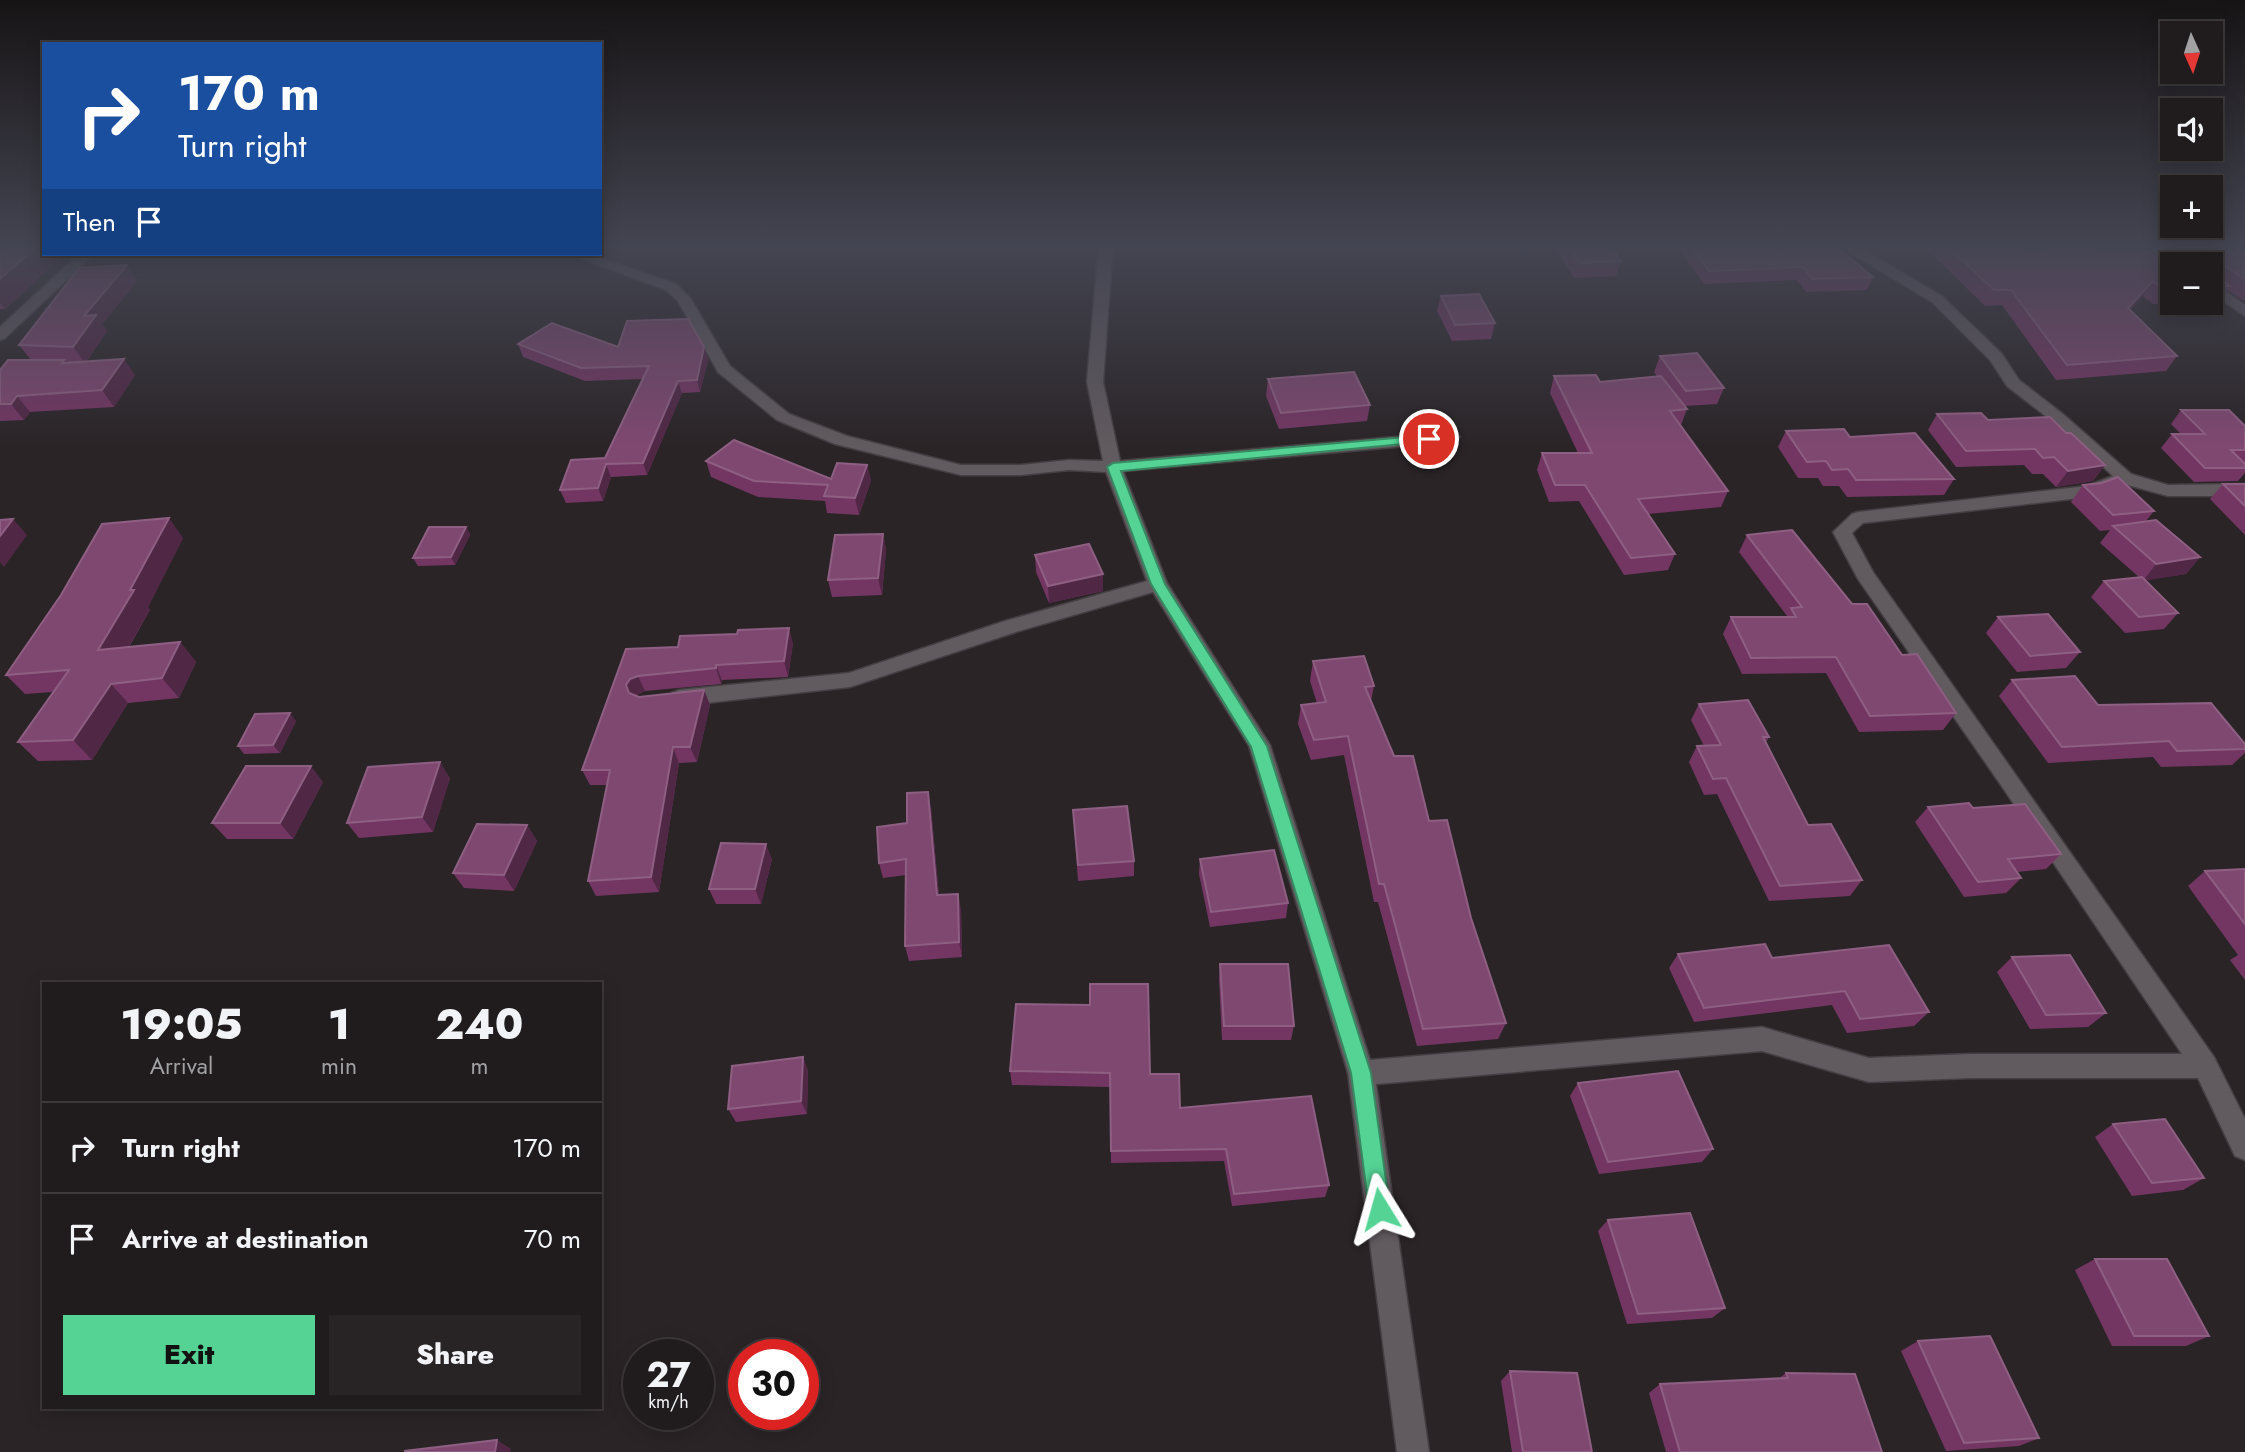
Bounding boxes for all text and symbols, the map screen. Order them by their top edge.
north arrow [2160,21,2222,84]
map controls [2160,21,2223,315]
text: 170 m [178,58,320,128]
icon: right [63,70,154,161]
button: sound [2160,98,2223,161]
text: Turn right [178,123,307,169]
button: + [2160,175,2223,238]
text: Then [63,203,116,241]
icon: arrive [130,203,168,241]
button: − [2160,252,2223,315]
pin [1399,409,1459,469]
icon: arrive [1410,420,1448,458]
text: 19:05 [121,994,242,1055]
text: 1 [328,994,350,1055]
text: 240 [435,994,523,1055]
text: Arrival [150,1049,213,1083]
text: min [321,1049,357,1083]
text: m [471,1049,488,1083]
icon: right [63,1129,101,1167]
text: Turn right [122,1129,240,1167]
text: 170 m [512,1129,581,1167]
position arrow [1343,1172,1417,1246]
icon: arrive [63,1220,101,1258]
text: Arrive at destination [122,1220,369,1258]
text: 70 m [524,1220,581,1258]
button: Exit [63,1315,315,1395]
button: Share [329,1315,581,1395]
speed limit sign: 30 [728,1339,819,1430]
text: 27 [646,1350,691,1400]
text: km/h [648,1389,689,1415]

